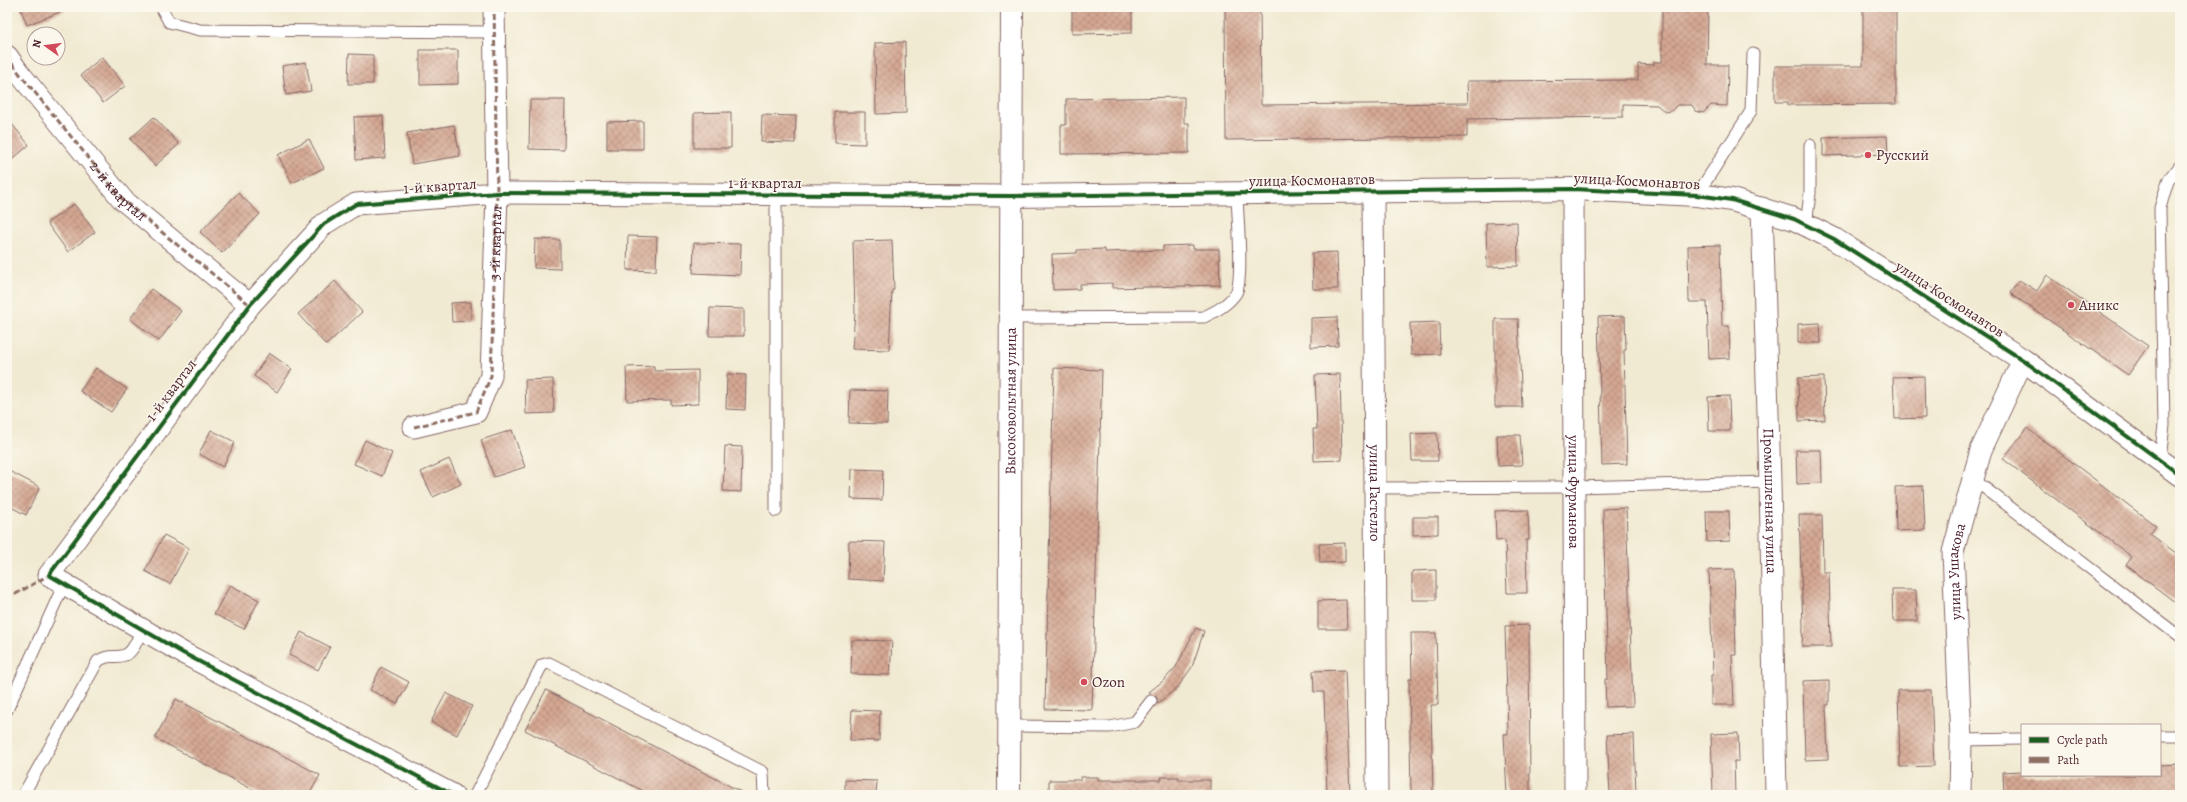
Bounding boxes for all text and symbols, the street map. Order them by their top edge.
north arrow [26,26,66,66]
text: N [29,38,45,49]
place label: Русский [1876,145,1929,165]
marker: Русский [1863,150,1873,160]
street label: 2-й квартал [85,157,151,225]
street label: улица Космонавтов [1572,168,1701,194]
street label: улица Космонавтов [1248,169,1375,191]
street label: 1-й квартал [403,173,477,199]
street label: 1-й квартал [728,173,802,193]
street label: 3-й квартал [484,205,507,280]
street label: улица Космонавтов [1891,256,2008,342]
place label: Аникс [2078,295,2119,315]
marker: Аникс [2066,300,2076,310]
street label: Высоковольтная улица [1000,327,1021,475]
street label: 1-й квартал [141,355,201,425]
street label: Промышленная улица [1758,428,1782,574]
street label: улица Фурманова [1564,434,1584,549]
street label: улица Гастелло [1365,443,1385,542]
street label: улица Ушакова [1943,521,1971,621]
place label: Ozon [1092,672,1125,692]
marker: Ozon [1079,677,1089,687]
legend [2021,724,2161,776]
text: Cycle path [2057,732,2108,748]
text: Path [2057,752,2080,768]

